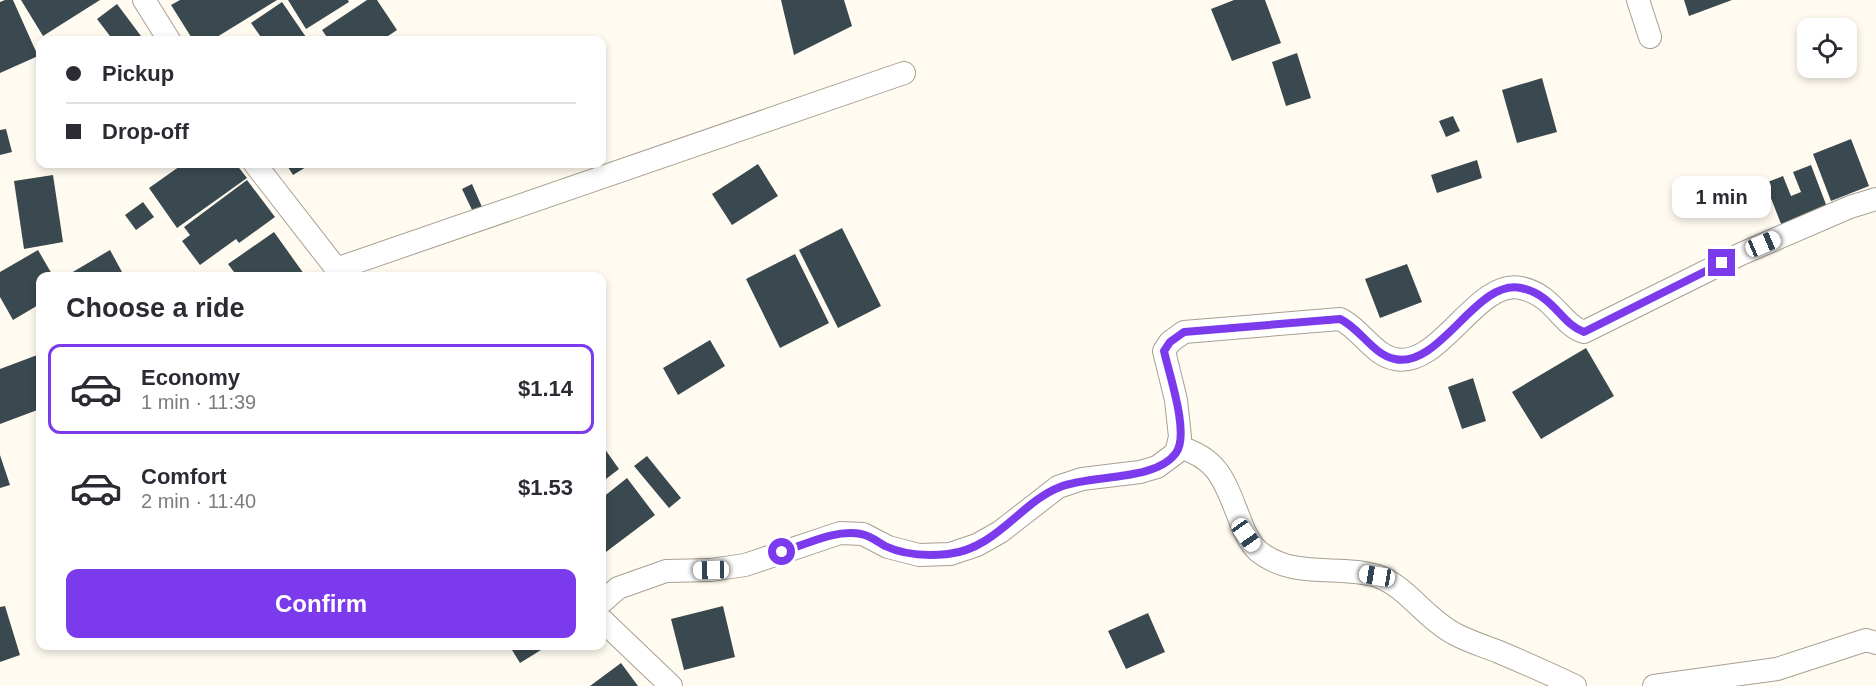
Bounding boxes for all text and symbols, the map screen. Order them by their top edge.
map controls [1797,18,1857,78]
button: locate [1797,18,1857,78]
text: Pickup [102,61,174,86]
text: Drop-off [102,119,189,144]
callout: 1 min [1672,176,1772,218]
text: 1 min [1695,186,1748,208]
car [1743,229,1783,259]
route end [1708,249,1735,276]
text: Choose a ride [66,293,245,323]
icon: car [69,362,123,416]
text: Economy [141,365,240,390]
text: $1.14 [518,376,573,401]
text: 1 min · 11:39 [141,391,256,413]
icon: car [69,461,123,515]
text: Comfort [141,464,227,489]
text: $1.53 [518,475,573,500]
text: 2 min · 11:40 [141,490,256,512]
car [1228,515,1264,555]
route start [768,538,795,565]
car [693,561,729,579]
car [1358,564,1396,588]
button: Confirm [66,569,576,638]

